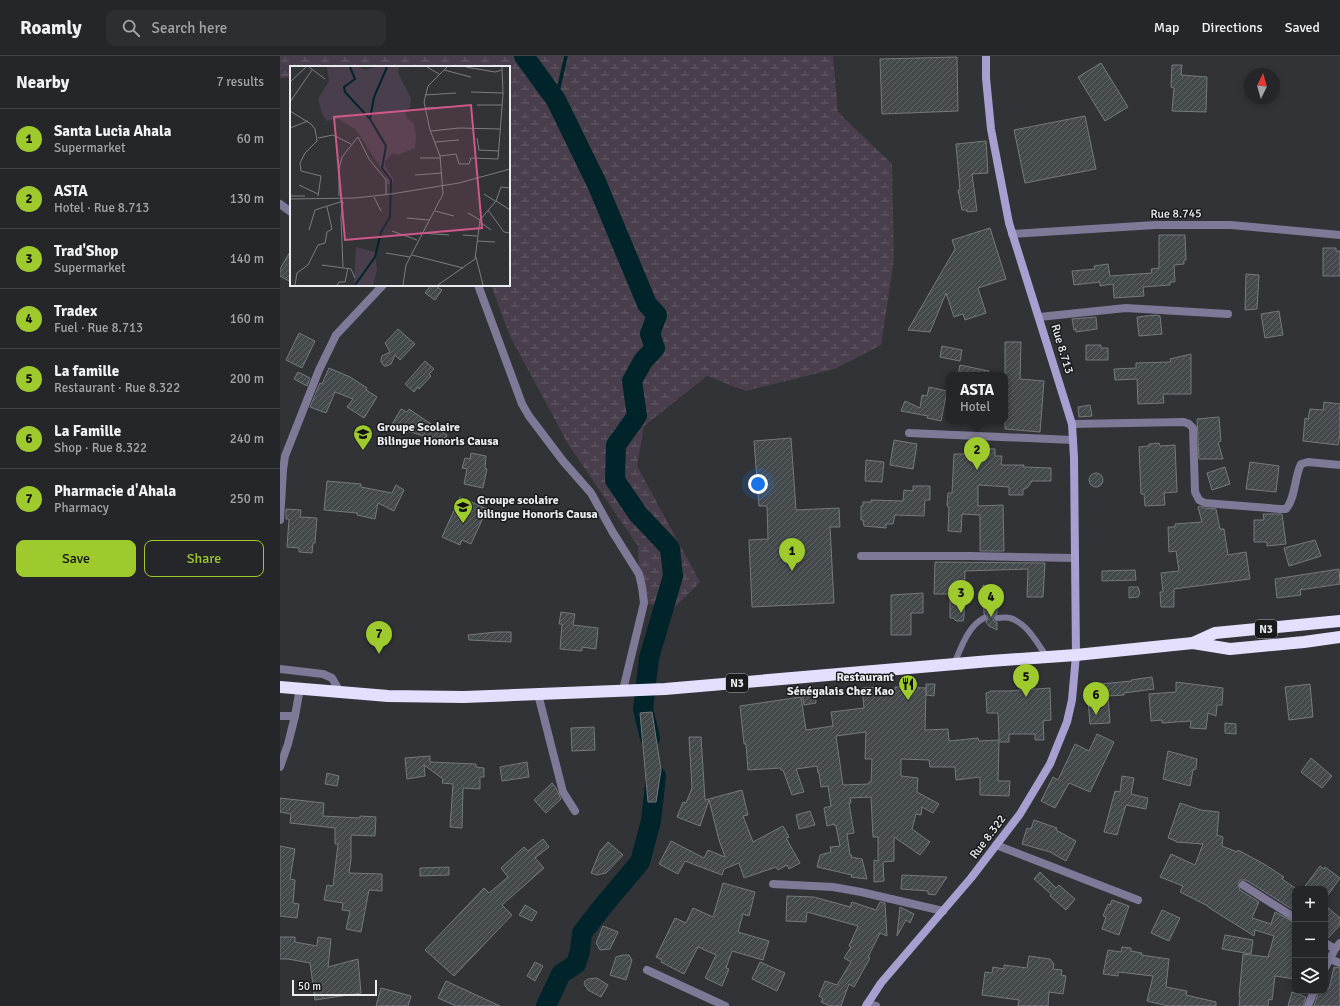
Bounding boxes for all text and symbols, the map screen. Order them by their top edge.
search box [106,10,386,46]
text: Roamly [20,16,82,40]
icon: search [120,17,142,39]
text: Search here [152,19,227,37]
text: Map [1154,19,1180,36]
text: Directions [1202,19,1263,36]
text: Saved [1285,19,1320,36]
inset map [290,66,510,286]
north arrow [1244,68,1280,104]
text: Nearby [16,72,69,93]
text: 7 results [216,74,264,90]
text: Santa Lucia Ahala [54,122,171,140]
text: 1 [25,131,33,147]
text: 60 m [237,131,264,147]
text: Supermarket [54,140,126,156]
text: ASTA [54,182,88,200]
text: 2 [25,191,33,207]
text: 130 m [230,191,264,207]
text: Hotel · Rue 8.713 [54,200,149,216]
street label: Rue 8.745 [1150,206,1202,222]
text: Trad'Shop [54,242,118,260]
text: 3 [25,251,33,267]
text: 140 m [230,251,264,267]
text: Supermarket [54,260,126,276]
text: Tradex [54,302,97,320]
text: 4 [25,311,33,327]
text: 160 m [230,311,264,327]
text: Fuel · Rue 8.713 [54,320,143,336]
street label: Rue 8.713 [1047,322,1077,376]
text: La famille [54,362,119,380]
text: 5 [25,371,33,387]
text: 200 m [230,371,264,387]
popup [946,372,1008,424]
text: Restaurant · Rue 8.322 [54,380,180,396]
text: ASTA [960,381,994,399]
text: Hotel [960,399,990,415]
place label: Groupe Scolaire Bilingue Honoris Causa [377,420,499,449]
text: La Famille [54,422,121,440]
school or university icon: Groupe Scolaire Bilingue Honoris Causa [352,423,374,451]
text: 6 [25,431,33,447]
text: 240 m [230,431,264,447]
pin: 2 [964,437,990,470]
text: Shop · Rue 8.322 [54,440,147,456]
your location [748,474,768,494]
text: Pharmacie d'Ahala [54,482,176,500]
text: 7 [25,491,33,507]
text: 250 m [230,491,264,507]
place label: Groupe scolaire bilingue Honoris Causa [477,493,598,522]
school or university icon: Groupe scolaire bilingue Honoris Causa [452,496,474,524]
text: Pharmacy [54,500,109,516]
pin: 1 [779,538,805,571]
button: Save [16,540,136,577]
button: Share [144,540,264,577]
pin: 3 [948,580,974,613]
pin: 4 [978,584,1004,617]
road number: N3 [1255,620,1277,638]
pin: 7 [366,621,392,654]
pin: 5 [1013,664,1039,697]
place label: Restaurant Sénégalais Chez Kao [787,670,894,699]
restaurant icon: Restaurant Sénégalais Chez Kao [897,673,919,701]
road number: N3 [726,674,748,692]
pin: 6 [1083,682,1109,715]
street label: Rue 8.322 [967,812,1009,862]
map controls [1292,886,1328,994]
button: + [1292,886,1328,922]
button: − [1292,922,1328,958]
button: layers [1292,958,1328,994]
scale bar [292,978,377,997]
text: 50 m [298,980,321,993]

